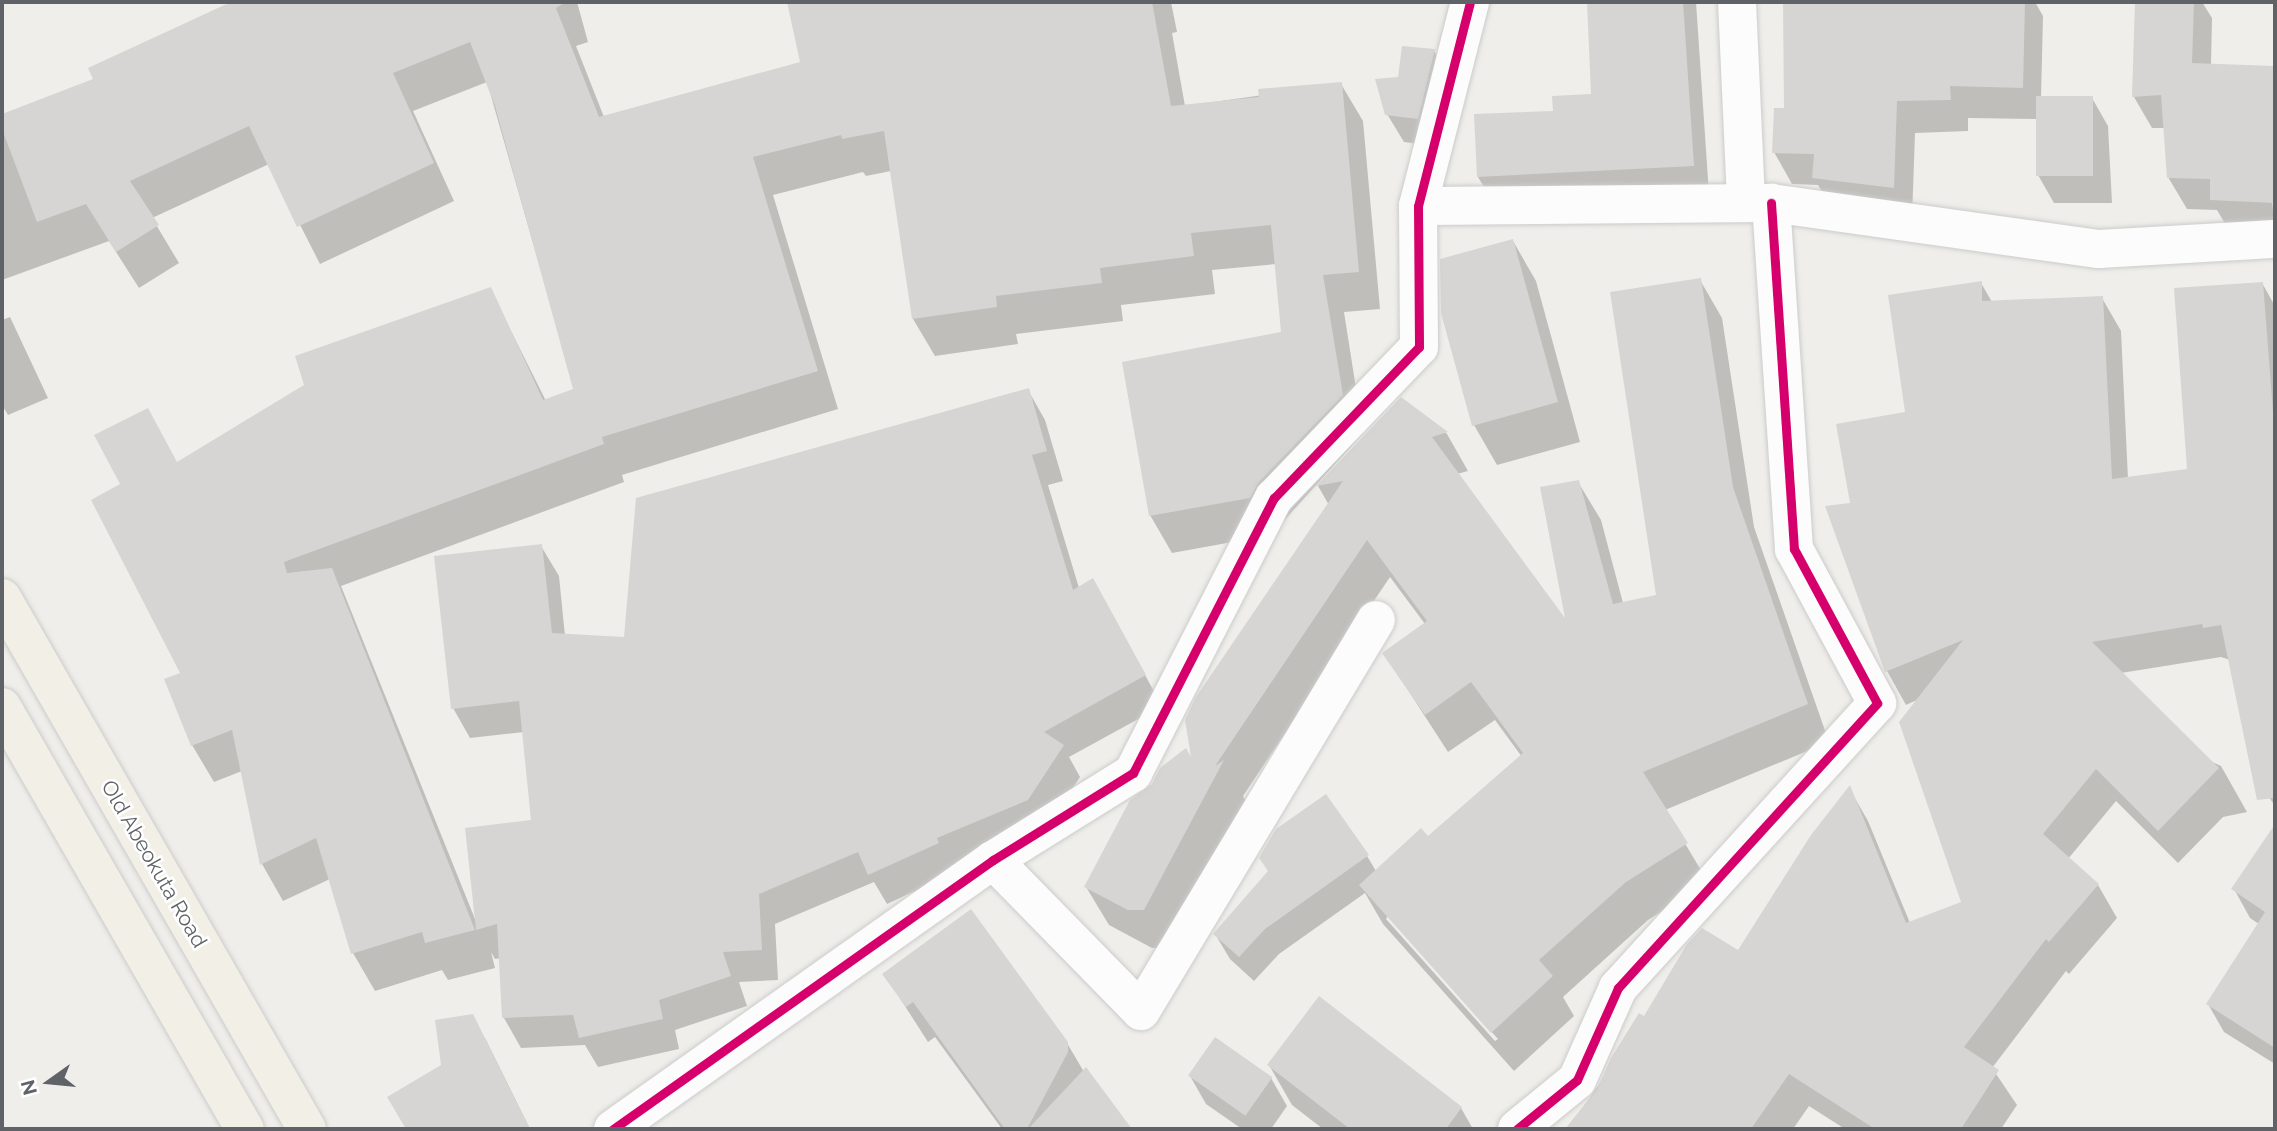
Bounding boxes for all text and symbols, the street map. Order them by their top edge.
street label: Old Abeokuta Road [96,776,212,952]
north arrow [14,1047,84,1117]
text: N [16,1078,41,1097]

